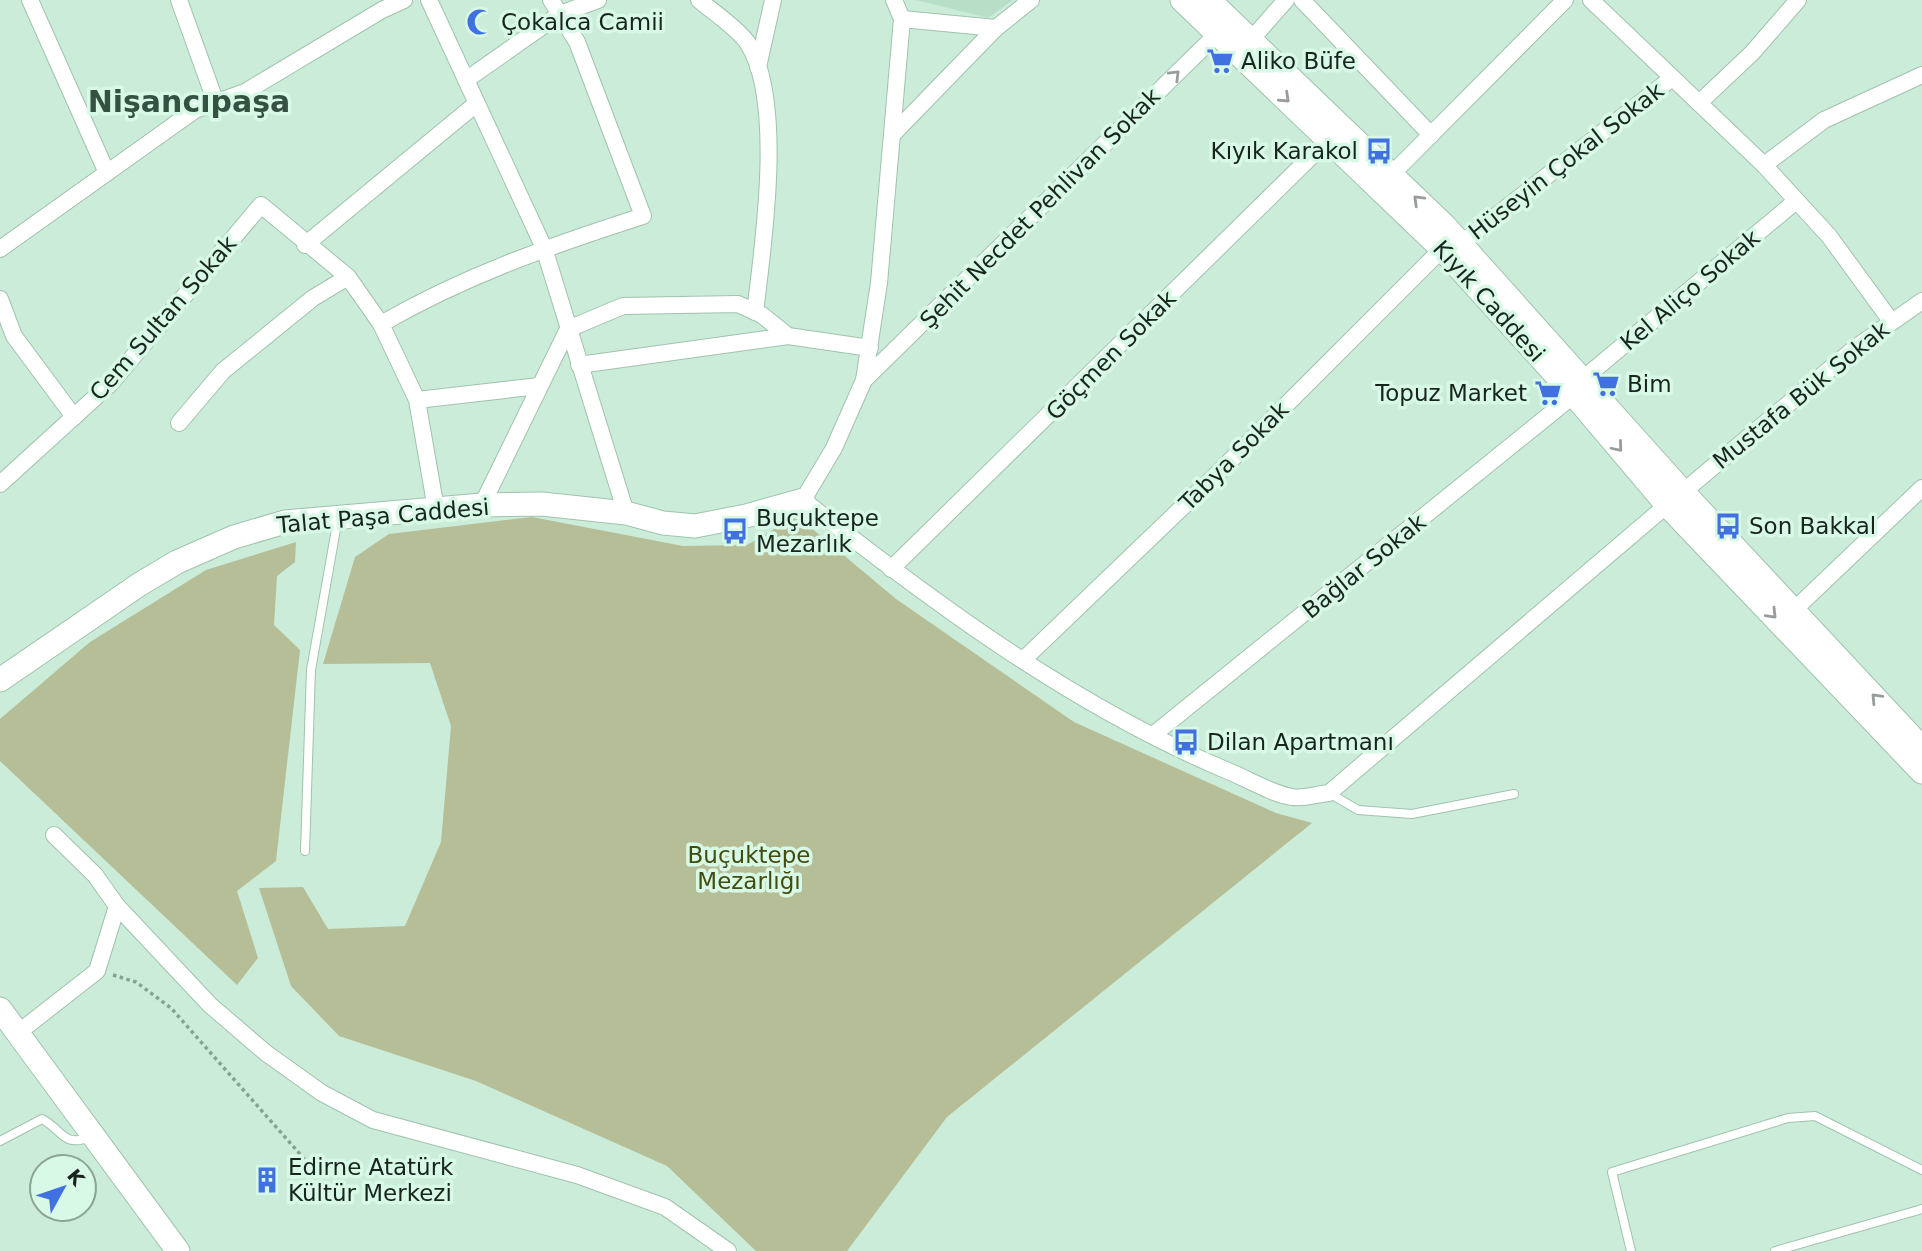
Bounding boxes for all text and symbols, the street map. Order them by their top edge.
mosque icon: Çokalca Camii [465,7,495,37]
place label: Çokalca Camii [501,9,664,35]
supermarket icon: Aliko Büfe [1205,46,1235,76]
place label: Aliko Büfe [1241,48,1356,74]
one-way arrow [1167,70,1180,83]
street label: Hüseyin Çokal Sokak [1464,77,1669,245]
street label: Şehit Necdet Pehlivan Sokak [915,82,1166,333]
district label: Nişancıpaşa [88,84,290,119]
one-way arrow [1277,90,1290,103]
bus stop icon: Kıyık Karakol [1364,136,1394,166]
place label: Kıyık Karakol [1211,138,1358,164]
one-way arrow [1413,196,1426,209]
street label: Kel Aliço Sokak [1615,224,1765,356]
street label: Cem Sultan Sokak [84,230,242,406]
street label: Kıyık Caddesi [1428,235,1550,367]
street label: Göçmen Sokak [1041,285,1181,425]
street label: Mustafa Bük Sokak [1708,316,1895,474]
supermarket icon: Bim [1591,369,1621,399]
place label: Bim [1627,371,1672,397]
supermarket icon: Topuz Market [1533,378,1563,408]
place label: Topuz Market [1374,380,1527,406]
street label: Tabya Sokak [1174,396,1294,516]
one-way arrow [1610,439,1622,452]
street label: Talat Paşa Caddesi [275,494,490,538]
place label: Buçuktepe Mezarlık [756,505,879,557]
street label: Bağlar Sokak [1297,508,1431,624]
bus stop icon: Son Bakkal [1713,511,1743,541]
place label: Son Bakkal [1749,513,1876,539]
bus stop icon: Buçuktepe Mezarlık [720,516,750,546]
one-way arrow [1763,606,1776,619]
one-way arrow [1871,693,1884,706]
bus stop icon: Dilan Apartmanı [1171,727,1201,757]
place label: Dilan Apartmanı [1207,729,1394,755]
park label: Buçuktepe Mezarlığı [688,842,810,894]
north arrow [28,1153,98,1223]
place label: Edirne Atatürk Kültür Merkezi [288,1154,454,1206]
text: K [63,1164,90,1191]
building icon: Edirne Atatürk Kültür Merkezi [252,1165,282,1195]

